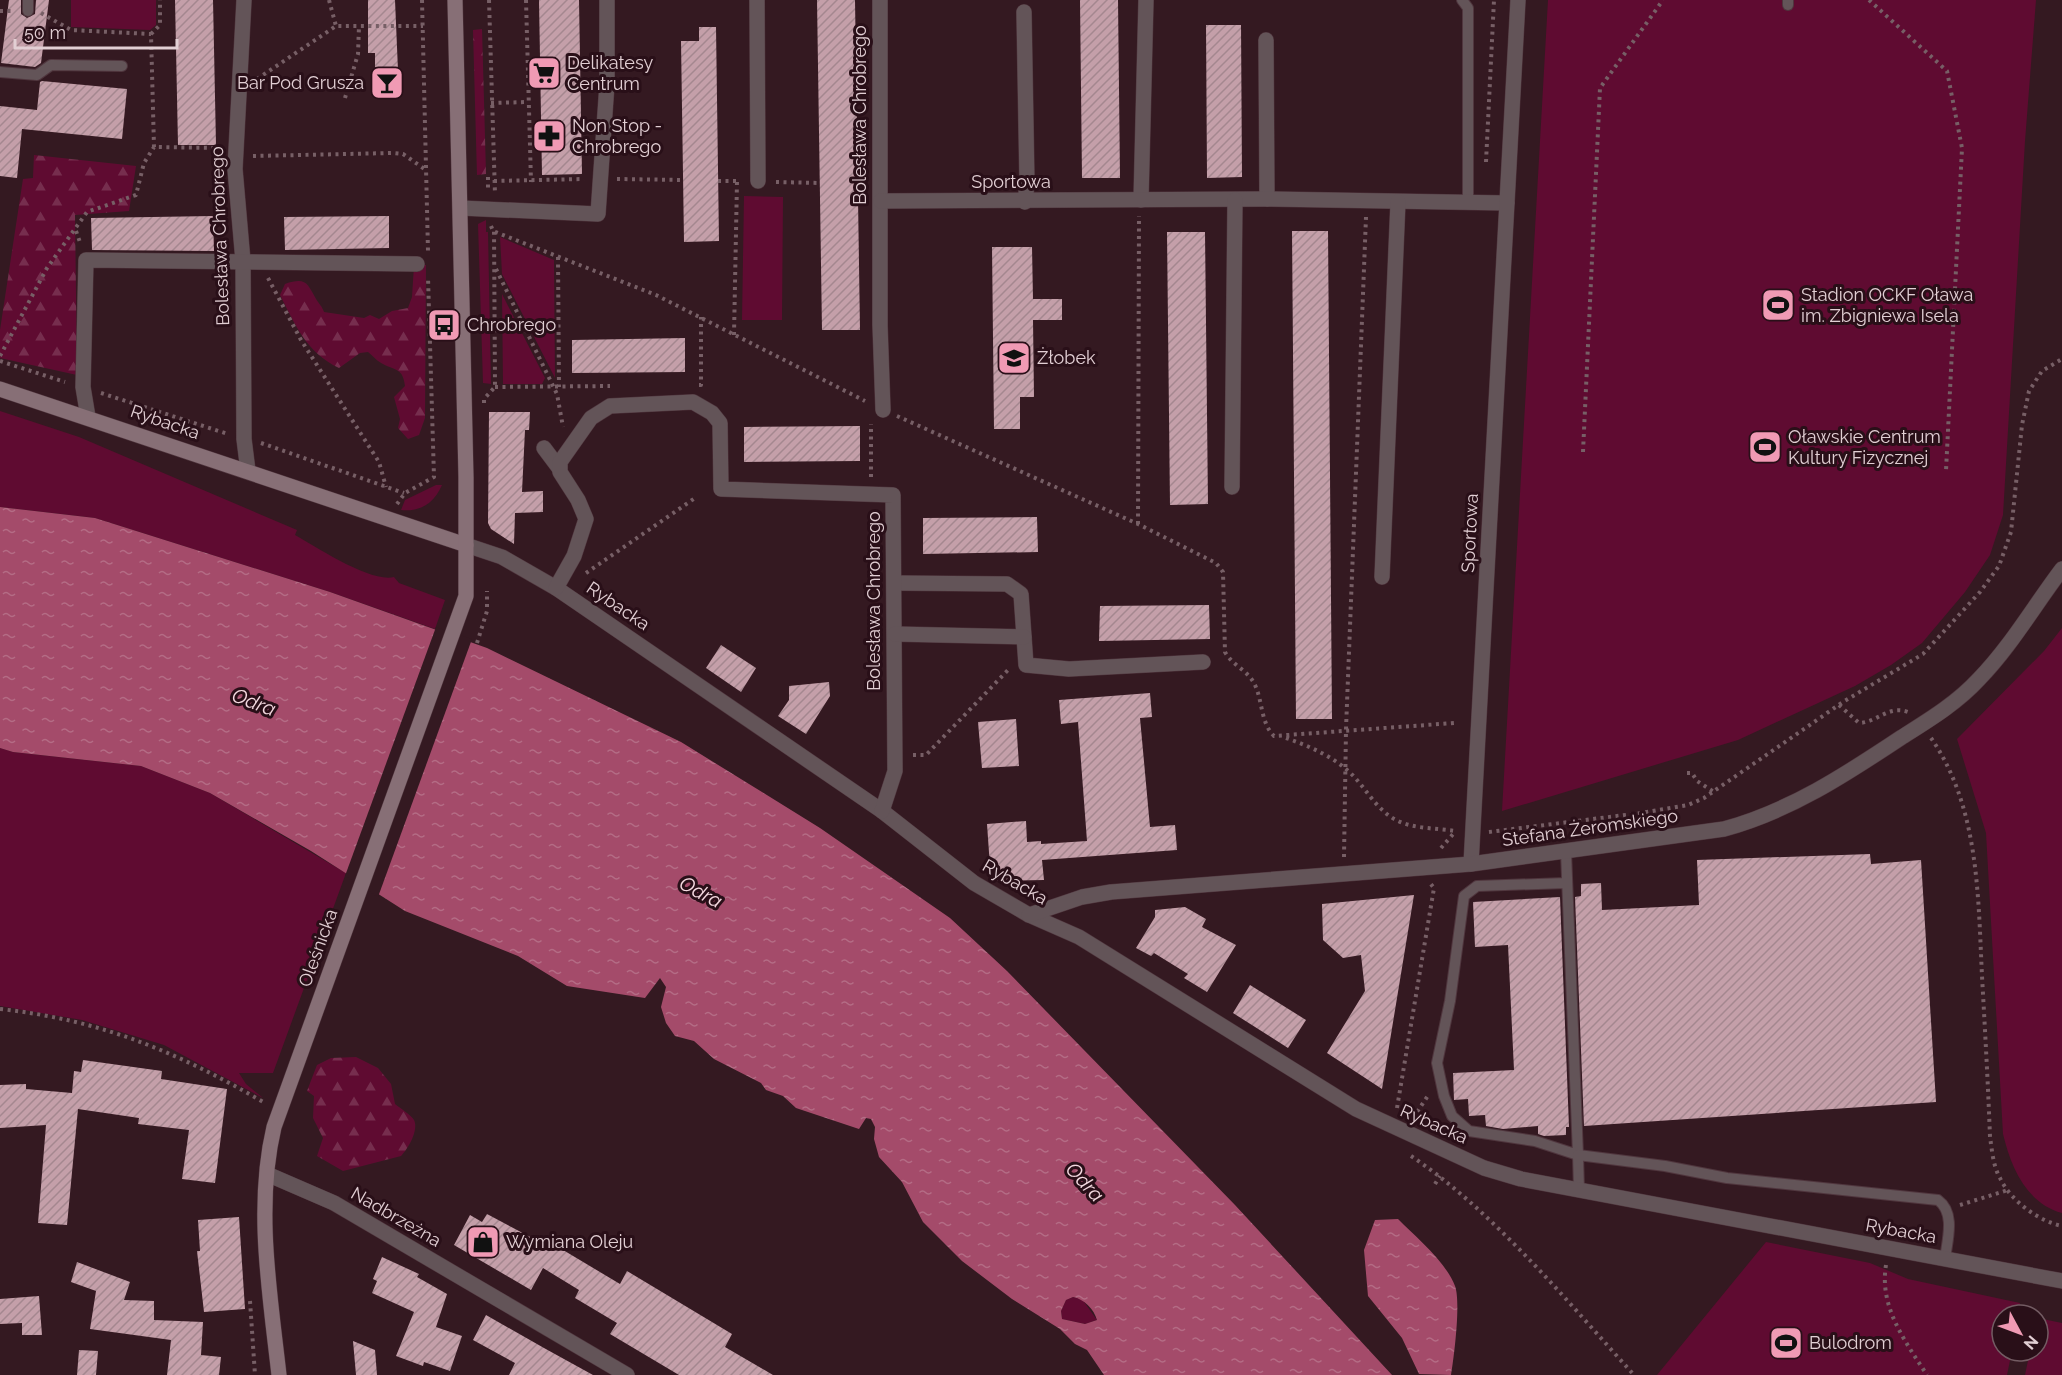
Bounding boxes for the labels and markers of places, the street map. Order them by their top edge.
place label: Delikatesy Centrum [567,52,653,94]
supermarket icon: Delikatesy Centrum [526,55,562,91]
bar icon: Bar Pod Grusza [369,65,405,101]
place label: Bar Pod Grusza [237,72,364,93]
place label: Non Stop - Chrobrego [572,115,662,157]
pharmacy icon: Non Stop - Chrobrego [531,118,567,154]
place label: Stadion OCKF Oława im. Zbigniewa Isela [1801,284,1973,326]
sports icon: Stadion OCKF Oława im. Zbigniewa Isela [1760,287,1796,323]
bus stop icon: Chrobrego [426,307,462,343]
place label: Chrobrego [467,314,556,335]
school or university icon: Żłobek [996,340,1032,376]
place label: Żłobek [1037,347,1096,368]
place label: Oławskie Centrum Kultury Fizycznej [1788,426,1941,468]
sports icon: Oławskie Centrum Kultury Fizycznej [1747,429,1783,465]
shop icon: Wymiana Oleju [465,1224,501,1260]
place label: Wymiana Oleju [506,1231,633,1252]
sports icon: Bulodrom [1768,1325,1804,1361]
place label: Bulodrom [1809,1332,1892,1353]

